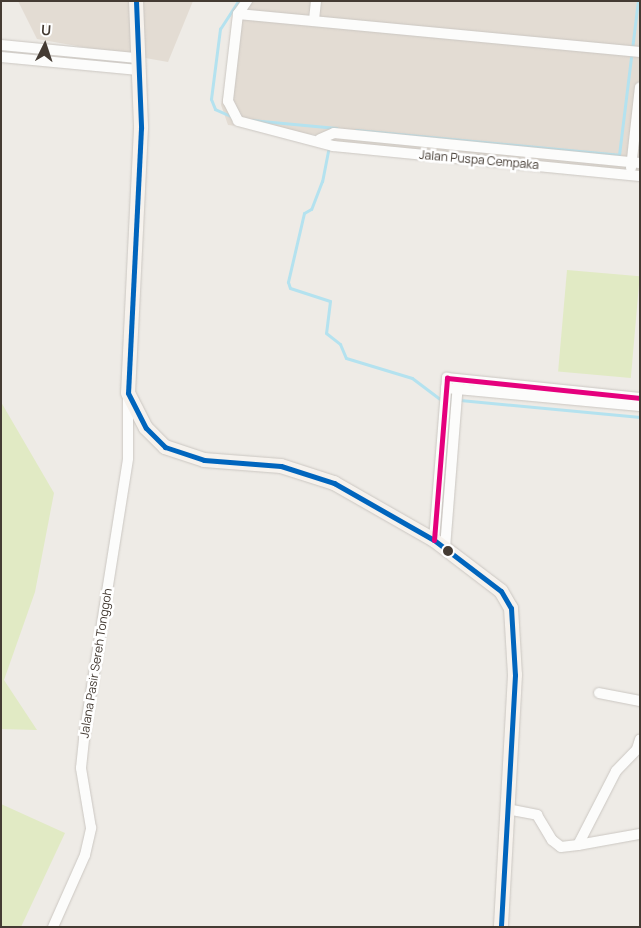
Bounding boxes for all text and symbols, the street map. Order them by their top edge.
north arrow [20,20,70,70]
text: U [40,20,52,39]
street label: Jalan Puspa Cempaka [419,148,539,172]
unlabelled marker [443,546,453,556]
street label: Jalana Pasir Sereh Tonggoh [77,587,115,739]

